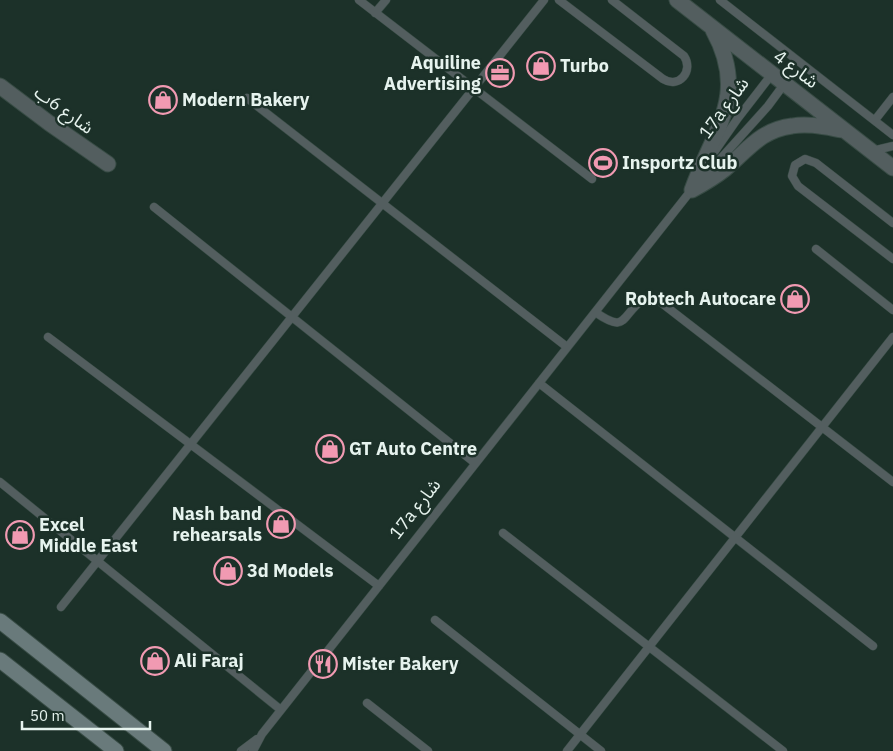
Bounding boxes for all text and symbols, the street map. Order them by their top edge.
street label: شارع 4 [768,44,823,95]
place label: Aquiline Advertising [384,51,481,95]
shop icon: Turbo [526,51,556,81]
place label: Turbo [560,54,609,77]
office icon: Aquiline Advertising [485,58,515,88]
street label: 17a شارع [694,72,756,145]
street label: شارع 6ب [28,80,99,141]
shop icon: Modern Bakery [148,85,178,115]
place label: Modern Bakery [182,88,310,111]
sports icon: Insportz Club [588,148,618,178]
place label: Insportz Club [622,151,737,174]
shop icon: Robtech Autocare [780,284,810,314]
place label: Robtech Autocare [625,287,776,310]
shop icon: GT Auto Centre [315,434,345,464]
place label: GT Auto Centre [349,437,477,460]
street label: 17a شارع [384,474,448,545]
place label: Nash band rehearsals [172,502,262,546]
shop icon: Nash band rehearsals [266,509,296,539]
place label: Excel Middle East [39,513,138,557]
shop icon: Excel Middle East [5,520,35,550]
shop icon: 3d Models [213,556,243,586]
place label: 3d Models [247,559,333,582]
shop icon: Ali Faraj [140,646,170,676]
place label: Ali Faraj [174,649,244,672]
restaurant icon: Mister Bakery [308,649,338,679]
place label: Mister Bakery [342,652,459,675]
scale bar [22,698,150,730]
text: 50 m [30,706,65,725]

